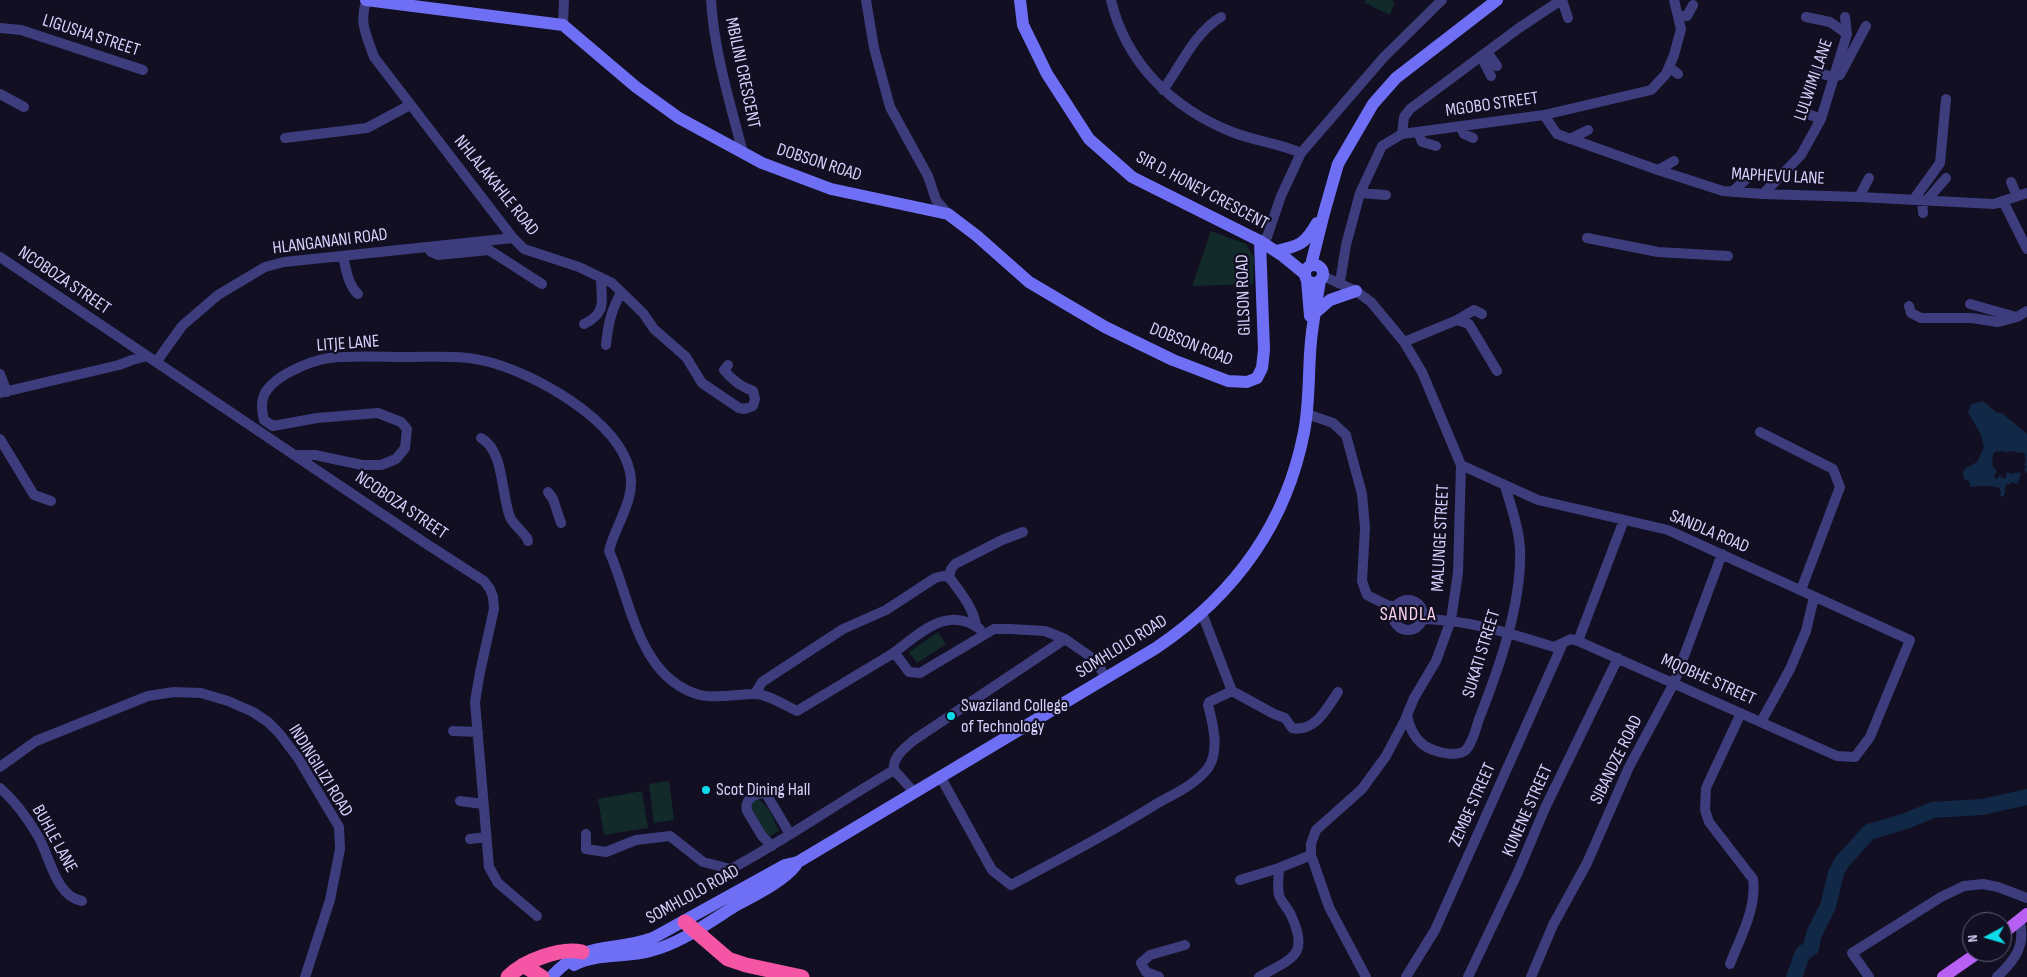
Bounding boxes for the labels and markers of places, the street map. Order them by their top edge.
place label: Swaziland College of Technology [961,695,1068,738]
marker: Swaziland College of Technology [945,710,957,722]
place label: Scot Dining Hall [716,779,810,801]
marker: Scot Dining Hall [700,784,712,796]

